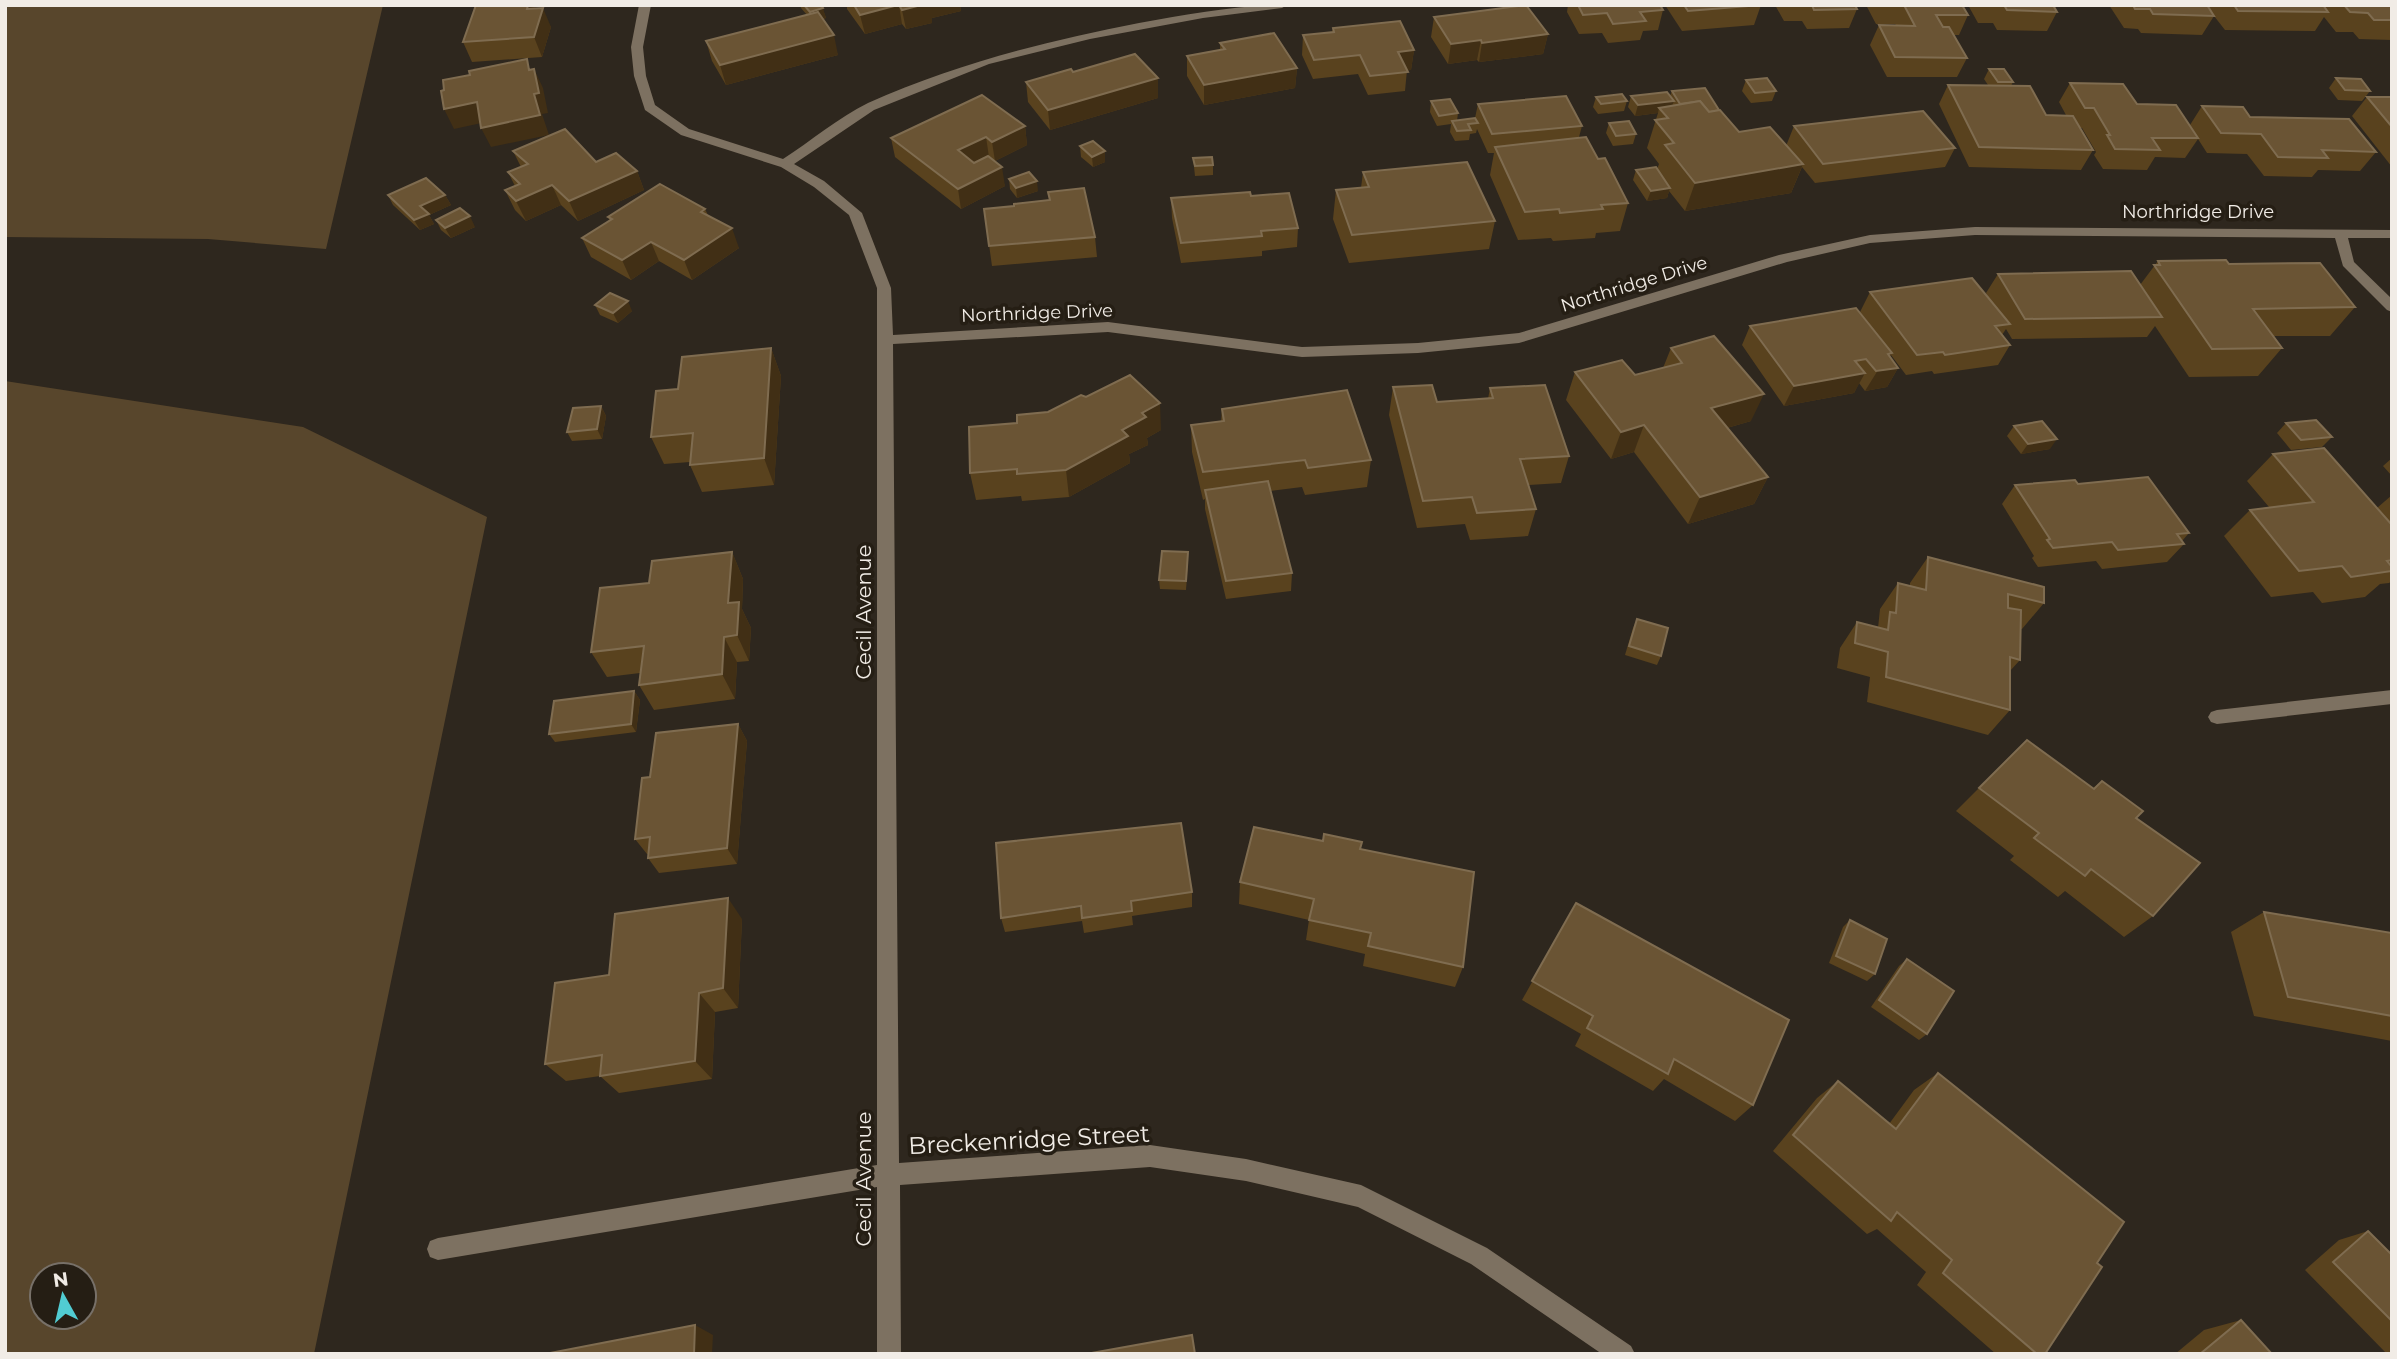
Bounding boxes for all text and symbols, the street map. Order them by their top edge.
street label: Northridge Drive [2122,201,2274,223]
street label: Northridge Drive [1558,251,1710,317]
street label: Northridge Drive [961,299,1113,327]
street label: Cecil Avenue [851,545,876,679]
street label: Cecil Avenue [851,1112,876,1246]
street label: Breckenridge Street [908,1119,1151,1160]
north arrow [28,1261,98,1331]
text: N [51,1267,70,1292]

